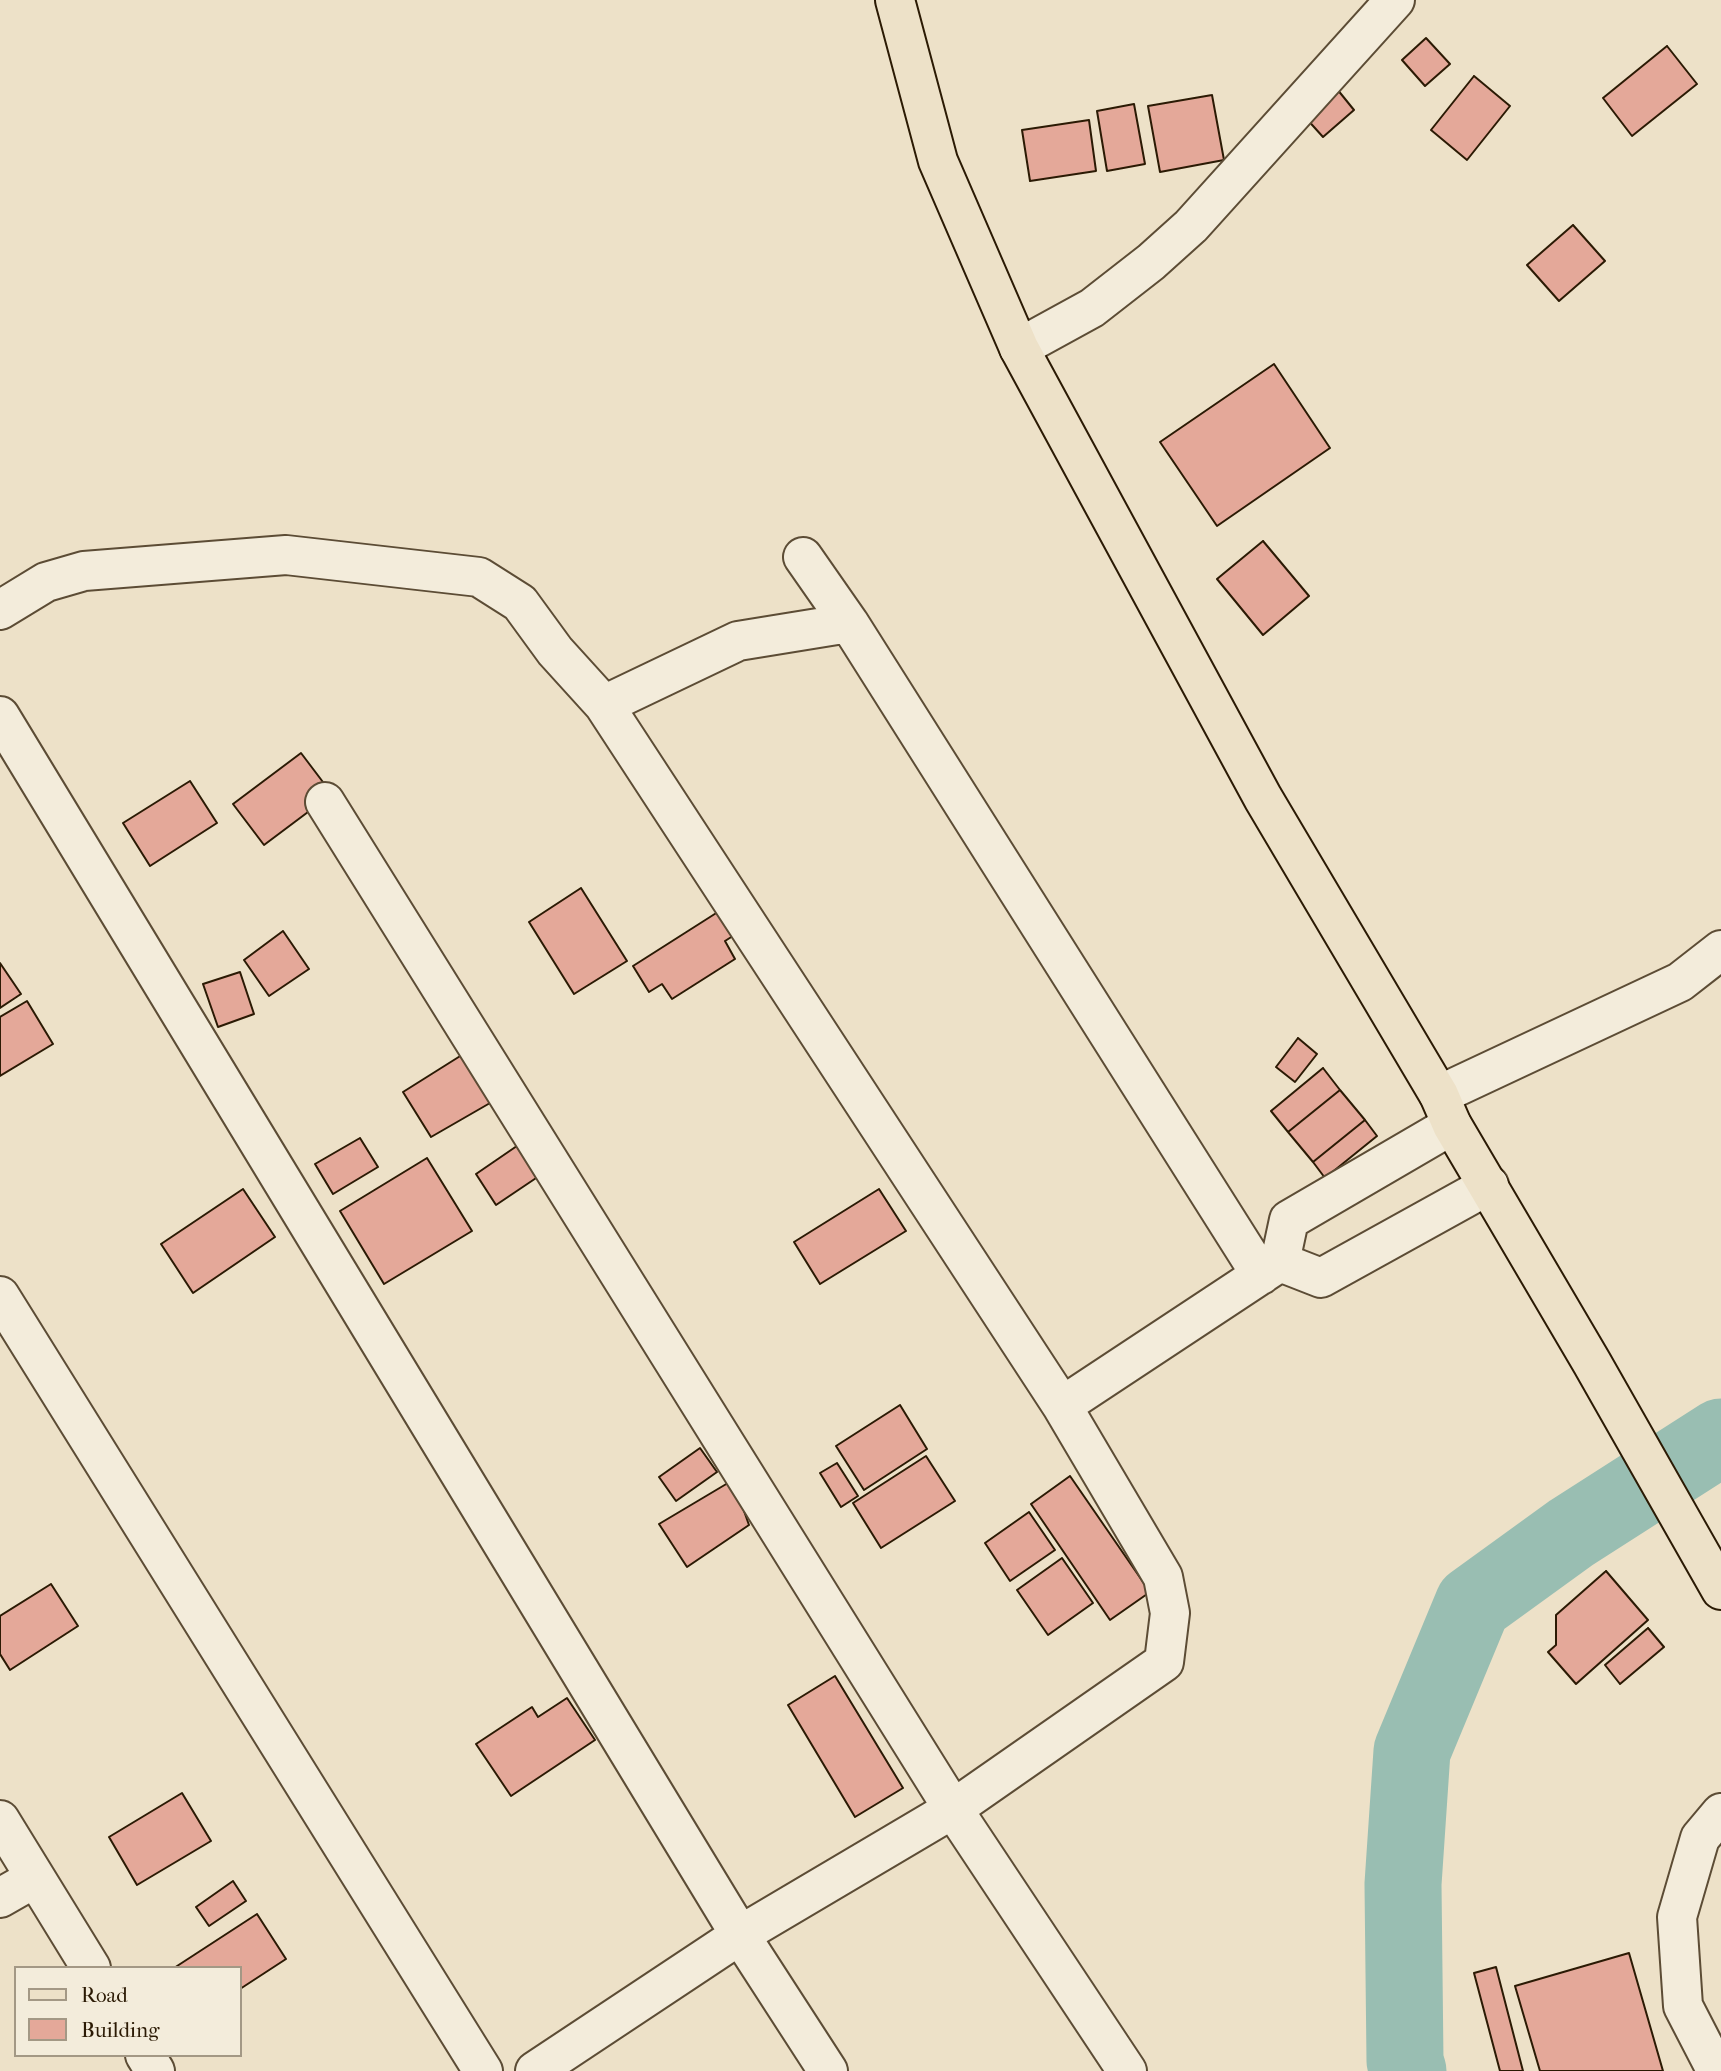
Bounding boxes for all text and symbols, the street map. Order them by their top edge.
legend [14,1966,242,2057]
text: Road [81,1983,128,2007]
text: Building [81,2018,159,2042]

